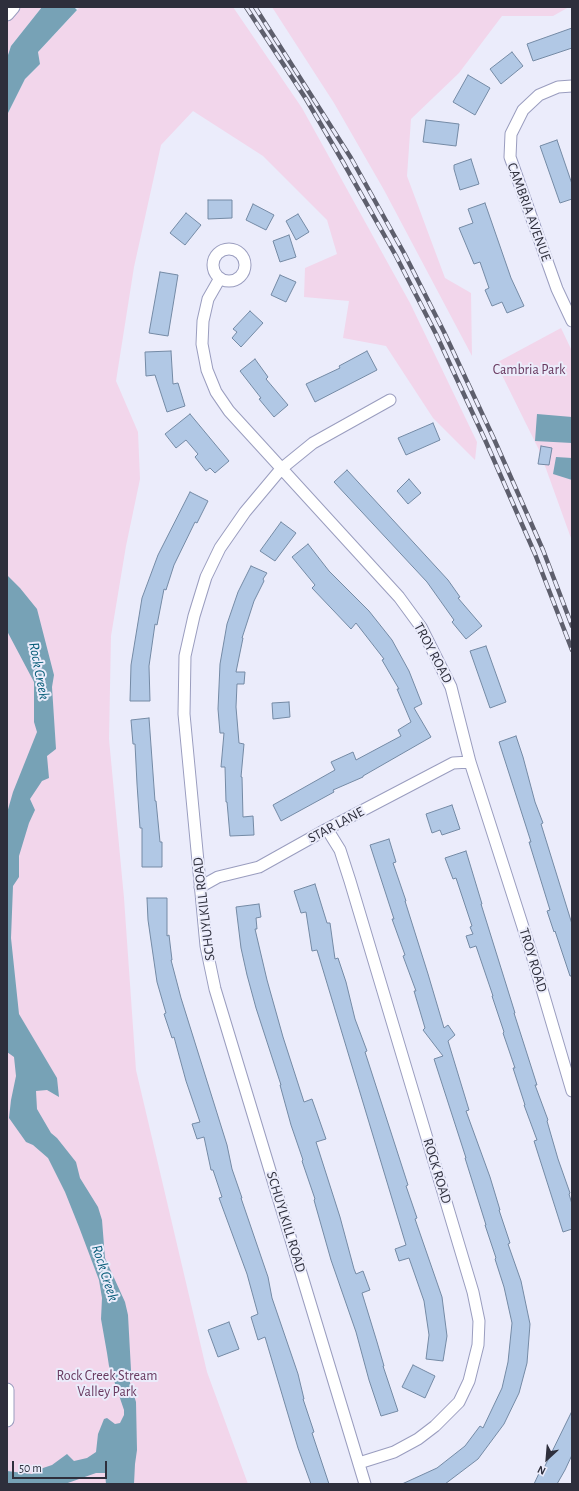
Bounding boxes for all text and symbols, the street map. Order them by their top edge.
street label: CAMBRIA AVENUE [503,161,555,263]
park label: Cambria Park [493,362,565,378]
street label: TROY ROAD [410,620,456,686]
water label: Rock Creek [25,641,53,701]
street label: STAR LANE [305,803,367,847]
street label: SCHUYLKILL ROAD [189,856,219,962]
street label: TROY ROAD [515,926,551,994]
street label: ROCK ROAD [419,1136,455,1206]
street label: SCHUYLKILL ROAD [263,1170,309,1274]
water label: Rock Creek [87,1243,123,1303]
park label: Rock Creek Stream Valley Park [57,1368,157,1400]
north arrow [527,1439,567,1479]
scale bar [14,1453,109,1479]
text: 50 m [19,1462,42,1474]
text: N [536,1464,547,1477]

